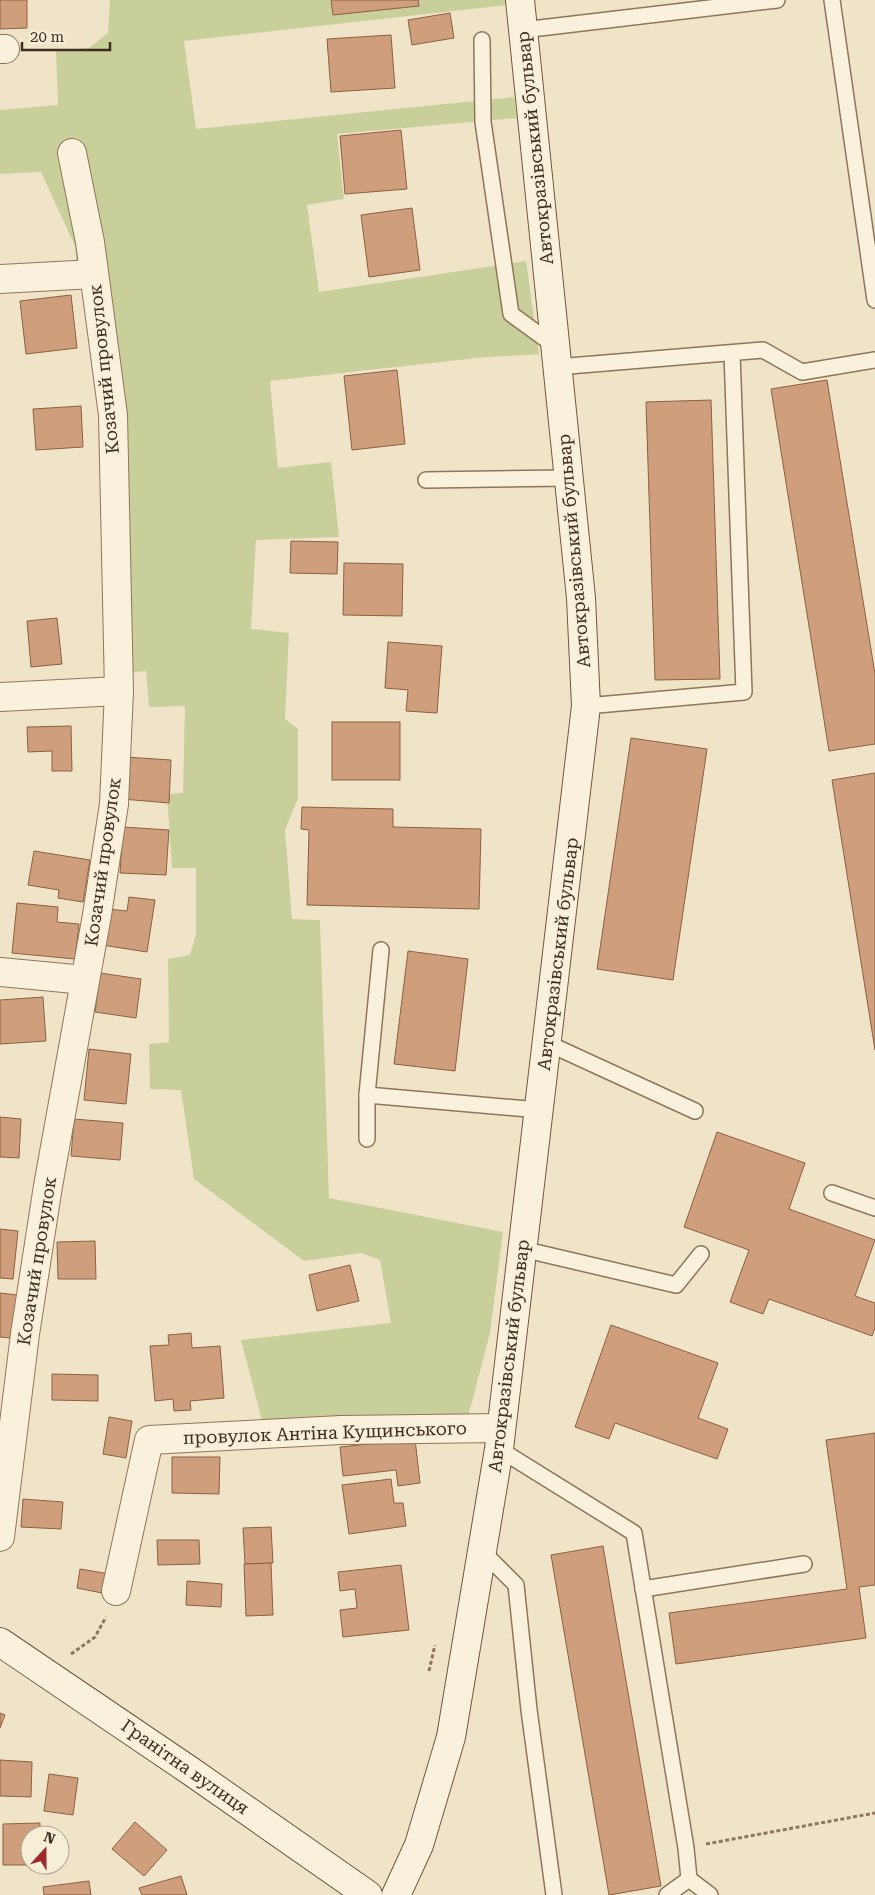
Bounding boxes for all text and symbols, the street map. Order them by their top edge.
scale bar [22,20,110,52]
text: 20 m [30,28,65,46]
street label: Автокразівський бульвар [512,30,557,266]
street label: Козачий провулок [84,283,123,455]
street label: Автокразівський бульвар [553,433,594,669]
street label: Козачий провулок [80,776,125,948]
street label: Автокразівський бульвар [533,836,582,1072]
street label: Козачий провулок [13,1175,60,1347]
street label: Автокразівський бульвар [484,1238,533,1474]
street label: провулок Антіна Кущинського [183,1417,467,1448]
street label: Гранітна вулиця [117,1715,253,1819]
north arrow [20,1825,70,1875]
text: N [42,1828,58,1847]

